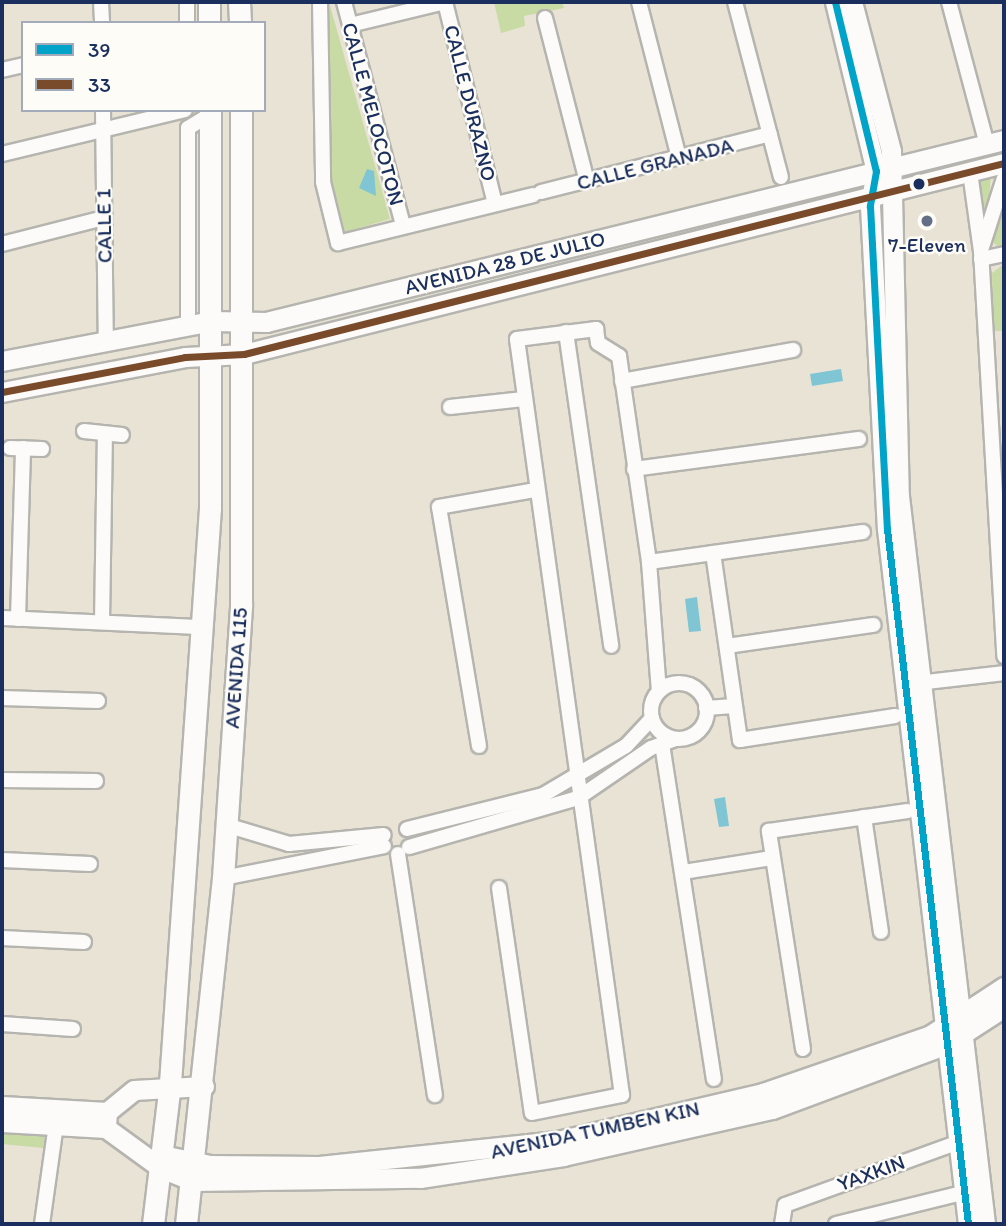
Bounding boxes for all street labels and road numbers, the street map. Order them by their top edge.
street label: CALLE MELOCOTON [336,20,410,208]
street label: CALLE DURAZNO [438,22,502,184]
street label: CALLE GRANADA [574,132,736,196]
street label: CALLE 1 [91,189,117,263]
street label: AVENIDA 28 DE JULIO [403,226,607,300]
street label: AVENIDA 115 [219,607,253,729]
street label: AVENIDA TUMBEN KIN [488,1095,702,1165]
street label: YAXKIN [834,1149,908,1197]

